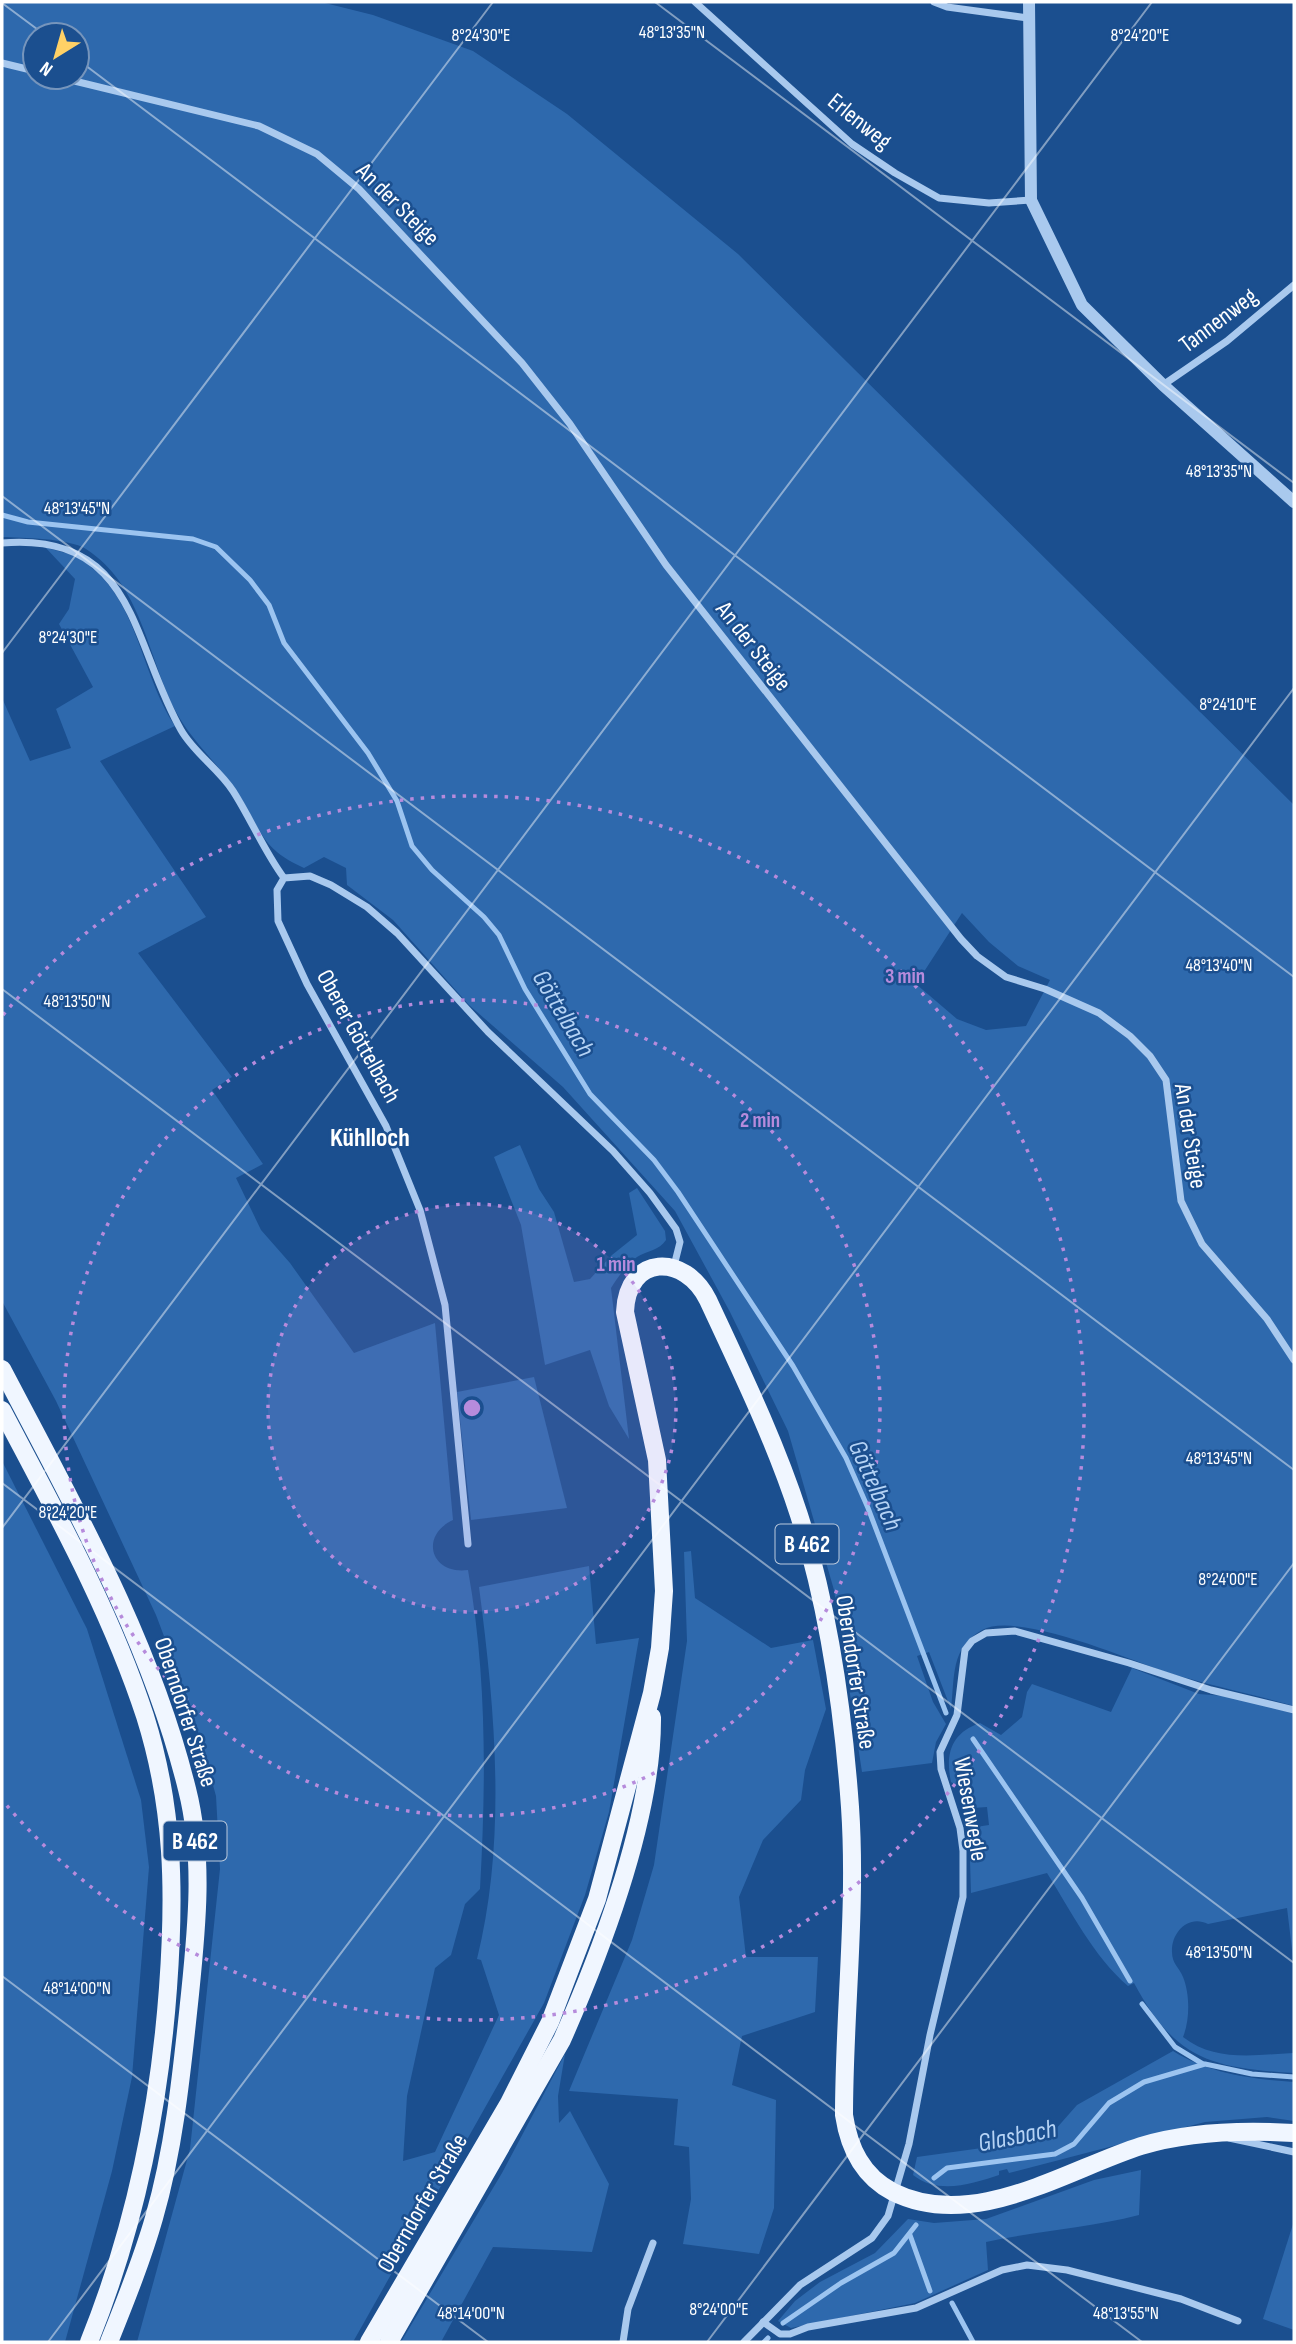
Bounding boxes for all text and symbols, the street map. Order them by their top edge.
north arrow [21,21,91,91]
text: 48°13'35"N [639,22,705,43]
text: 8°24'30"E [452,25,510,46]
text: 8°24'20"E [1111,25,1169,46]
text: N [36,56,58,81]
street label: Erlenweg [822,87,897,156]
street label: An der Steige [349,156,445,252]
street label: Tannenweg [1173,282,1263,359]
text: 48°13'35"N [1186,461,1252,482]
text: 48°13'45"N [44,498,110,519]
street label: An der Steige [709,595,798,697]
text: 8°24'30"E [39,627,97,648]
text: 8°24'10"E [1199,694,1257,715]
text: 48°13'40"N [1185,955,1253,976]
text: 3 min [885,964,925,989]
street label: Oberer Göttelbach [310,965,407,1108]
water label: Göttelbach [525,965,601,1063]
text: 48°13'50"N [44,991,110,1012]
street label: An der Steige [1168,1081,1213,1191]
text: 2 min [740,1108,780,1133]
district label: Kühlloch [330,1123,410,1154]
text: 1 min [596,1252,636,1277]
centre of rings [460,1396,484,1420]
water label: Göttelbach [841,1436,908,1536]
text: 48°13'45"N [1186,1448,1252,1469]
text: 8°24'20"E [39,1502,97,1523]
road number: B 462 [776,1525,838,1564]
text: 8°24'00"E [1198,1569,1258,1590]
street label: Oberndorfer Straße [829,1593,882,1751]
street label: Oberndorfer Straße [148,1634,223,1791]
street label: Wiesenwegle [947,1755,994,1863]
road number: B 462 [164,1822,227,1860]
text: 48°13'50"N [1186,1942,1252,1963]
text: 48°14'00"N [43,1978,111,1999]
water label: Glasbach [975,2114,1059,2159]
street label: Oberndorfer Straße [371,2129,474,2278]
text: 8°24'00"E [689,2299,749,2320]
text: 48°14'00"N [437,2303,505,2324]
text: 48°13'55"N [1093,2303,1159,2324]

